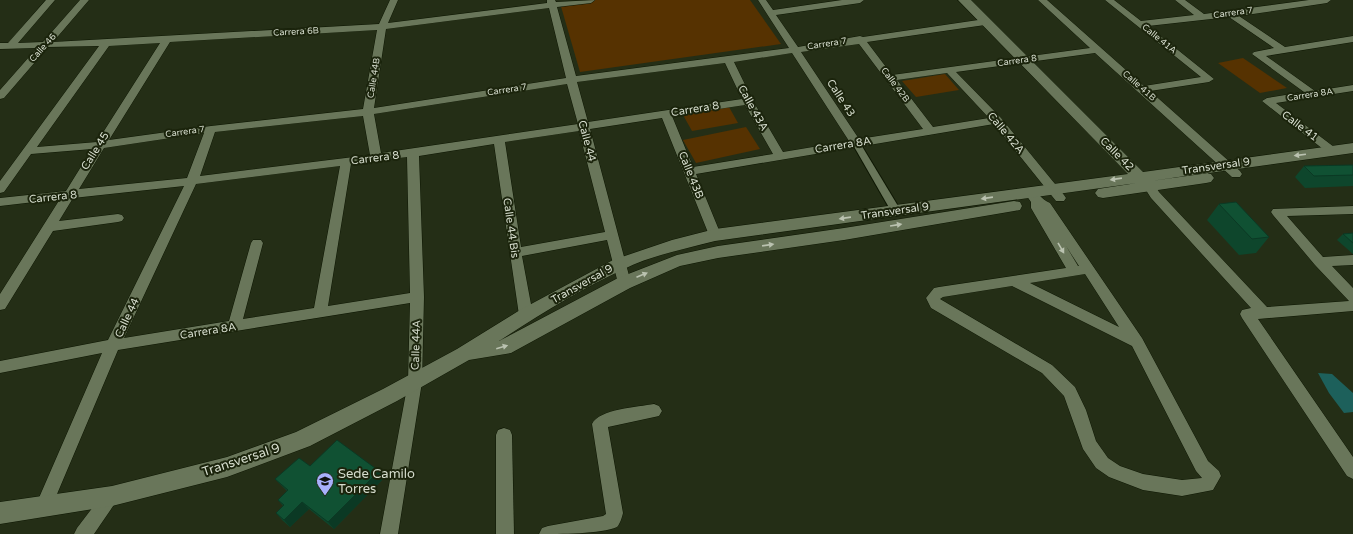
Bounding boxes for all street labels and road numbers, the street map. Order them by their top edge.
street label: Carrera 7 [1213,5,1254,21]
street label: Calle 41A [1140,22,1179,56]
street label: Carrera 6B [273,25,319,39]
street label: Calle 46 [27,31,59,65]
street label: Carrera 7 [807,35,848,53]
street label: Carrera 8 [997,53,1038,69]
street label: Calle 44B [365,57,383,99]
street label: Calle 42B [878,65,912,105]
street label: Calle 41B [1120,68,1158,104]
street label: Calle 43 [824,77,858,119]
street label: Carrera 7 [487,81,528,99]
street label: Calle 43A [735,83,771,133]
street label: Carrera 8A [1286,86,1334,104]
street label: Carrera 8 [670,99,720,119]
street label: Calle 41 [1279,108,1321,144]
street label: Calle 42A [985,110,1027,156]
street label: Calle 44 [575,119,599,163]
street label: Carrera 7 [165,124,206,140]
street label: Calle 45 [78,130,112,172]
street label: Carrera 8A [814,134,872,156]
street label: Calle 42 [1097,134,1137,174]
street label: Carrera 8 [350,149,400,167]
street label: Calle 43B [676,149,706,201]
street label: Transversal 9 [1181,155,1251,177]
street label: Carrera 8 [28,188,78,206]
street label: Calle 44 Bis [500,197,522,259]
street label: Transversal 9 [860,200,930,222]
street label: Transversal 9 [549,262,615,306]
street label: Calle 44 [112,296,142,340]
street label: Carrera 8A [179,320,237,342]
street label: Calle 44A [409,320,423,370]
street label: Transversal 9 [200,440,282,480]

